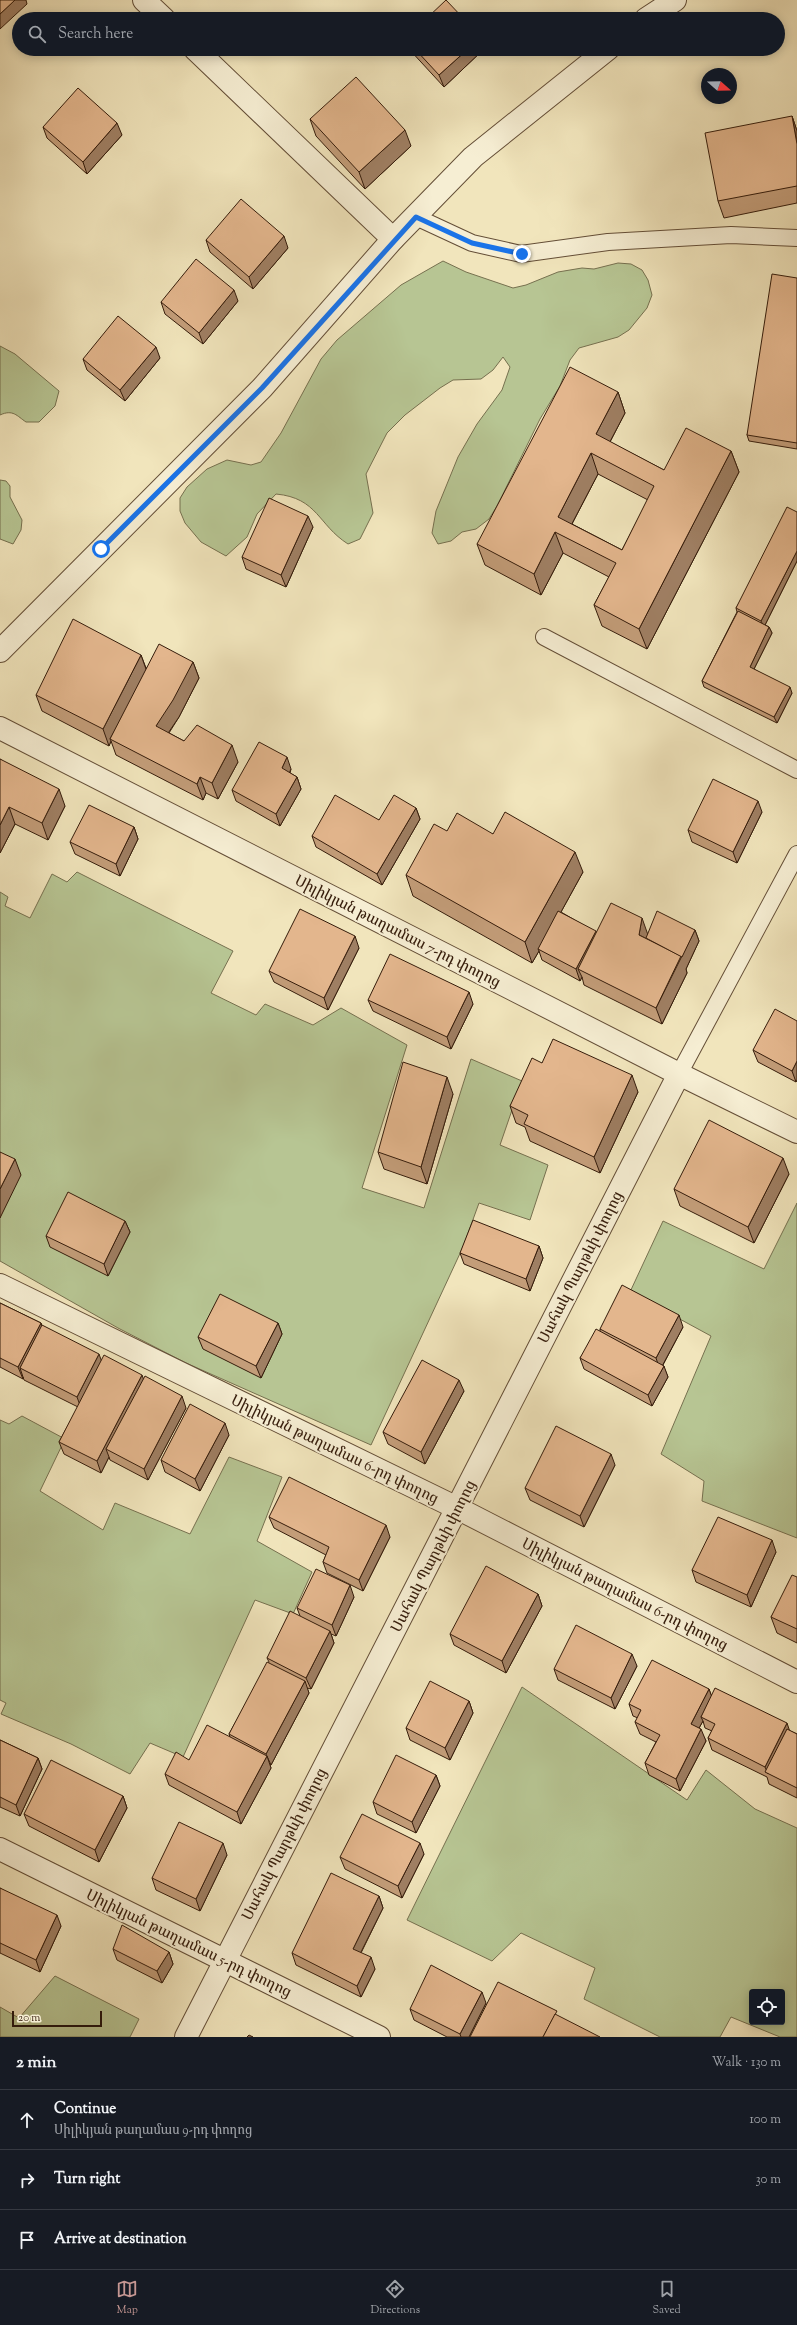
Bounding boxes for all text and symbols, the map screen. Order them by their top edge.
search box [12,12,785,56]
icon: search [26,23,48,45]
text: Search here [58,24,133,45]
north arrow [701,68,737,104]
route end [513,245,531,263]
route start [92,540,110,558]
street label: Սիլիկյան թաղամաս 7-րդ փողոց [291,871,504,994]
street label: Սահակ Պարթևի փողոց [534,1188,629,1347]
street label: Սիլիկյան թաղամաս 6-րդ փողոց [227,1391,442,1510]
street label: Սահակ Պարթևի փողոց [387,1477,482,1636]
street label: Սիլիկյան թաղամաս 6-րդ փողոց [518,1534,731,1657]
street label: Սահակ Պարթևի փողոց [238,1765,333,1924]
street label: Սիլիկյան թաղամաս 5-րդ փողոց [82,1885,295,2003]
map controls [749,1989,785,2025]
button: locate [749,1989,785,2025]
scale bar [12,2009,102,2028]
text: 20 m [18,2010,40,2026]
text: 2 min [16,2051,57,2075]
text: Walk · 130 m [712,2054,781,2072]
text: Continue [54,2099,116,2120]
icon: ahead [16,2109,38,2131]
text: 100 m [749,2111,781,2129]
text: Սիլիկյան թաղամաս 9-րդ փողոց [54,2122,252,2140]
icon: right [16,2169,38,2191]
text: Turn right [54,2169,120,2190]
text: 30 m [755,2171,781,2189]
icon: arrive [16,2229,38,2251]
text: Arrive at destination [54,2229,187,2250]
tab: Map [116,2278,138,2318]
tab: Directions [371,2278,420,2318]
tab: Saved [653,2278,681,2318]

